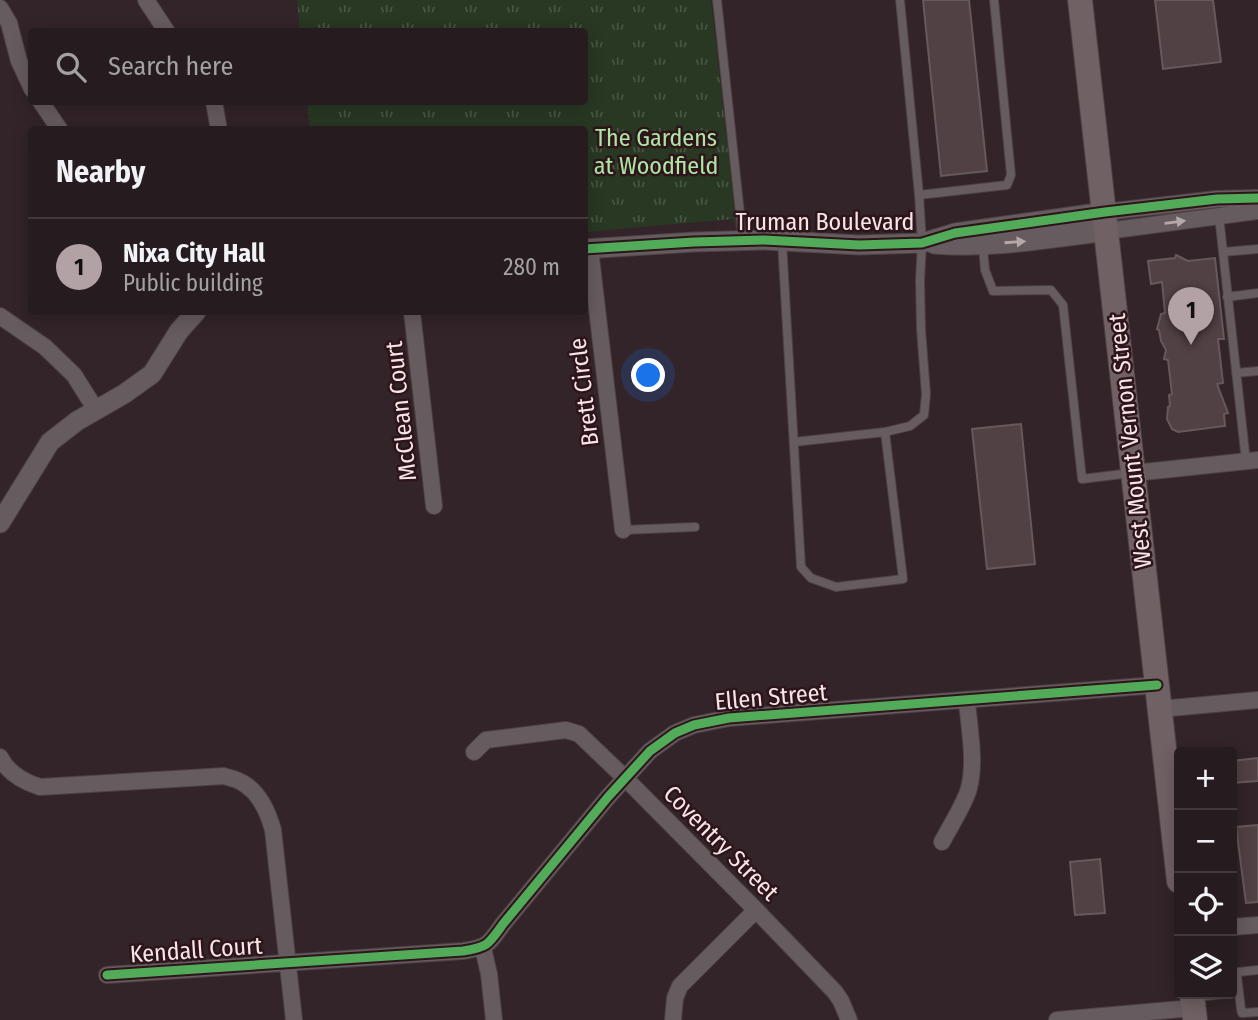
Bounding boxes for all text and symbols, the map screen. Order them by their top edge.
search box [28,28,588,105]
icon: search [52,48,90,86]
text: Search here [108,51,233,82]
park label: The Gardens at Woodfield [594,124,718,180]
text: Nearby [56,154,145,190]
street label: Truman Boulevard [736,208,914,236]
one-way arrow [1164,216,1186,227]
one-way arrow [1004,236,1026,247]
text: Nixa City Hall [123,238,265,269]
text: 1 [74,253,84,281]
text: 280 m [503,253,560,281]
text: Public building [123,269,263,297]
pin: 1 [1168,287,1214,345]
street label: West Mount Vernon Street [1103,312,1157,570]
street label: Brett Circle [564,337,604,447]
street label: McClean Court [380,340,422,482]
your location [631,358,665,392]
street label: Ellen Street [714,678,829,716]
map controls [1174,747,1237,999]
button: + [1174,747,1237,810]
street label: Coventry Street [658,780,784,906]
button: − [1174,810,1237,873]
button: locate [1174,873,1237,936]
street label: Kendall Court [129,931,263,969]
button: layers [1174,936,1237,999]

